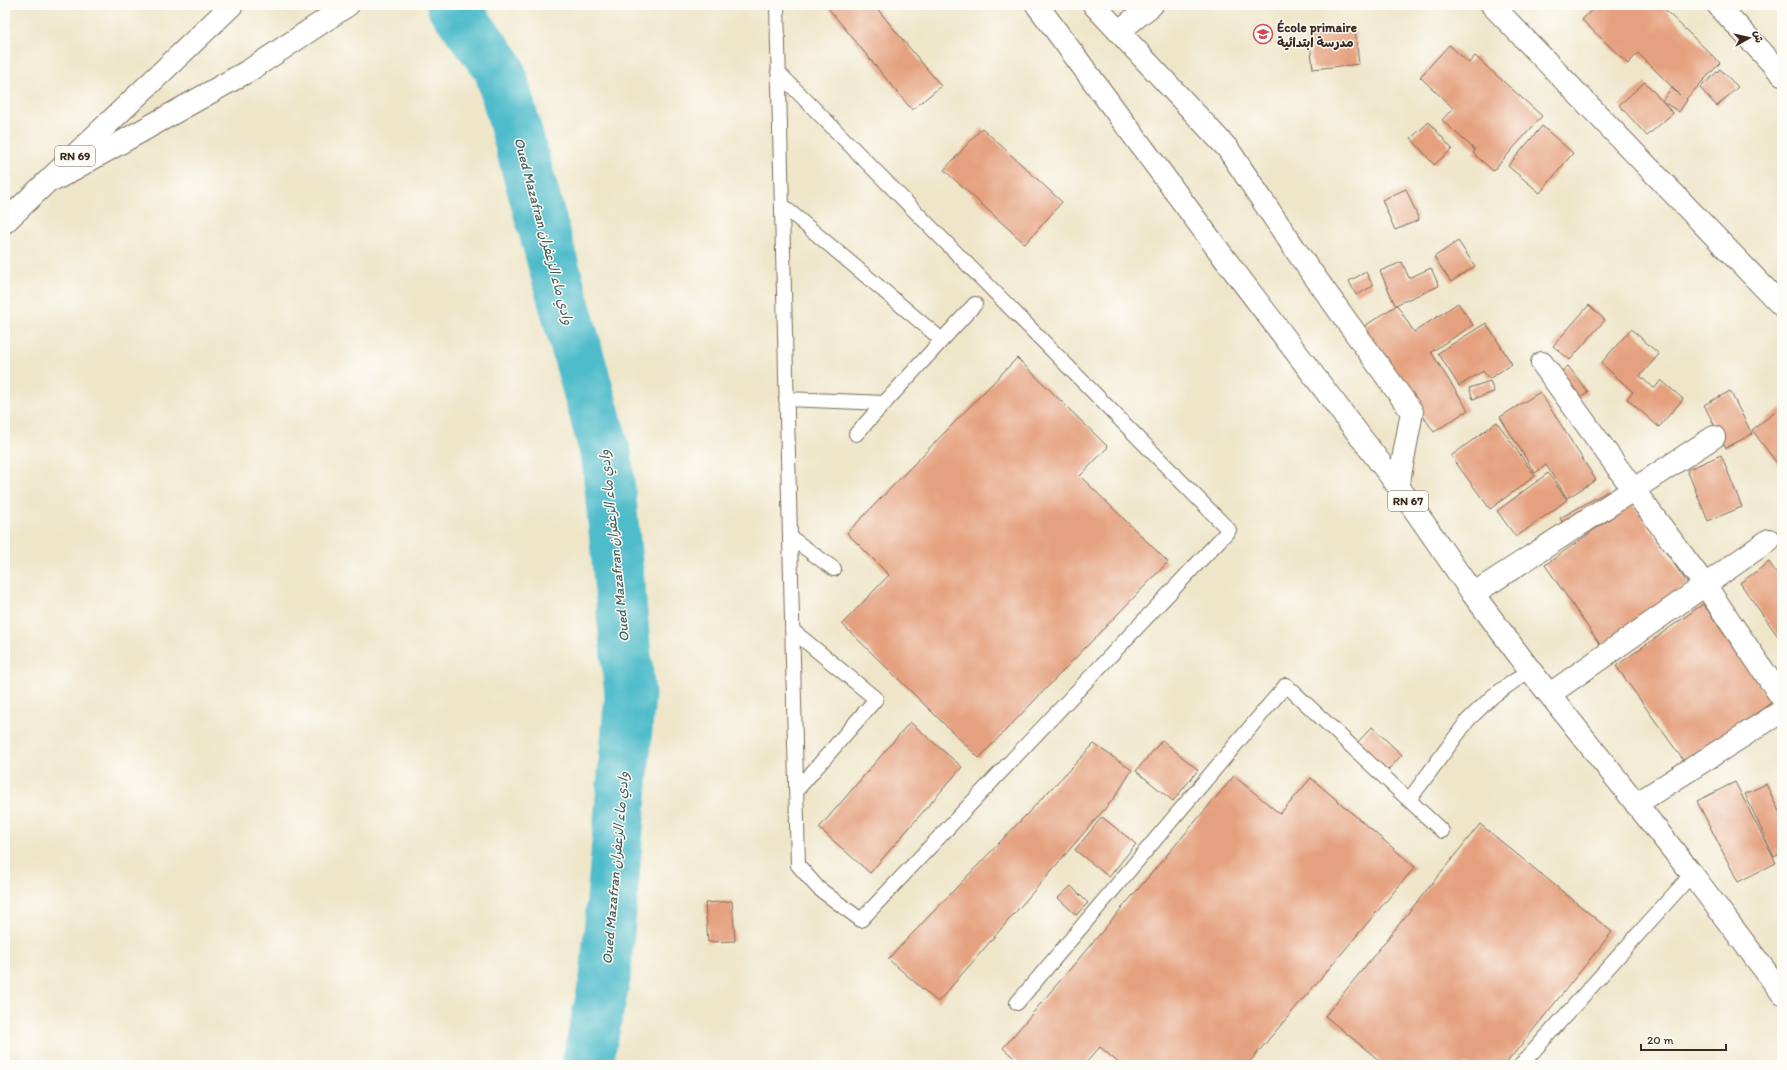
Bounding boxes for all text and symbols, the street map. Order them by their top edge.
north arrow [1729,18,1769,58]
place label: École primaire مدرسة ابتدائية [1277,19,1357,51]
school or university icon: École primaire مدرسة ابتدائية [1252,23,1274,45]
text: ش [1751,30,1766,44]
water label: Oued Mazafran وادي ماء الزعفران [508,136,577,328]
road number: RN 69 [55,146,95,166]
water label: Oued Mazafran وادي ماء الزعفران [596,448,635,643]
road number: RN 67 [1388,491,1428,511]
water label: Oued Mazafran وادي ماء الزعفران [599,771,634,965]
scale bar [1641,1026,1726,1052]
text: 20 m [1647,1033,1674,1047]

